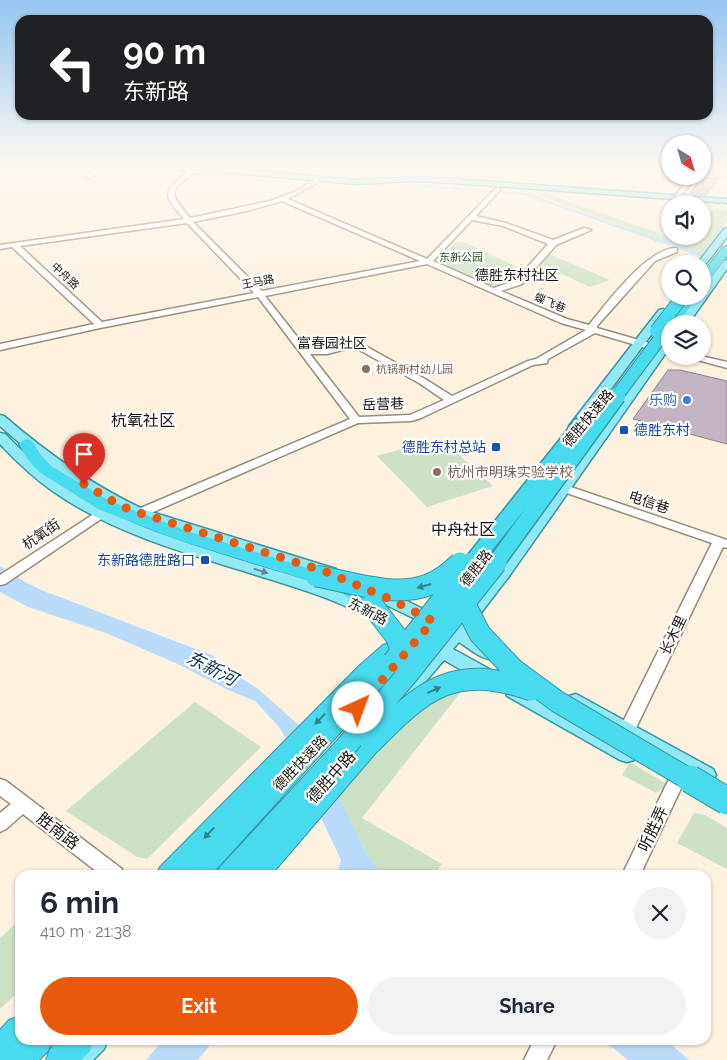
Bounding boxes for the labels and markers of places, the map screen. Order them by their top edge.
marker: 杭锅新村幼儿园 [360,363,372,375]
place label: 杭锅新村幼儿园 [376,363,453,376]
place label: 乐购 [649,392,677,408]
marker: 乐购 [681,394,693,406]
place label: 德胜东村 [634,422,690,438]
marker: 德胜东村 [618,424,630,436]
pin [63,433,105,484]
place label: 德胜东村总站 [402,439,486,455]
marker: 德胜东村总站 [490,441,502,453]
place label: 杭州市明珠实验学校 [447,464,573,480]
marker: 杭州市明珠实验学校 [431,466,443,478]
place label: 东新路德胜路口 [97,552,195,568]
marker: 东新路德胜路口 [199,554,211,566]

